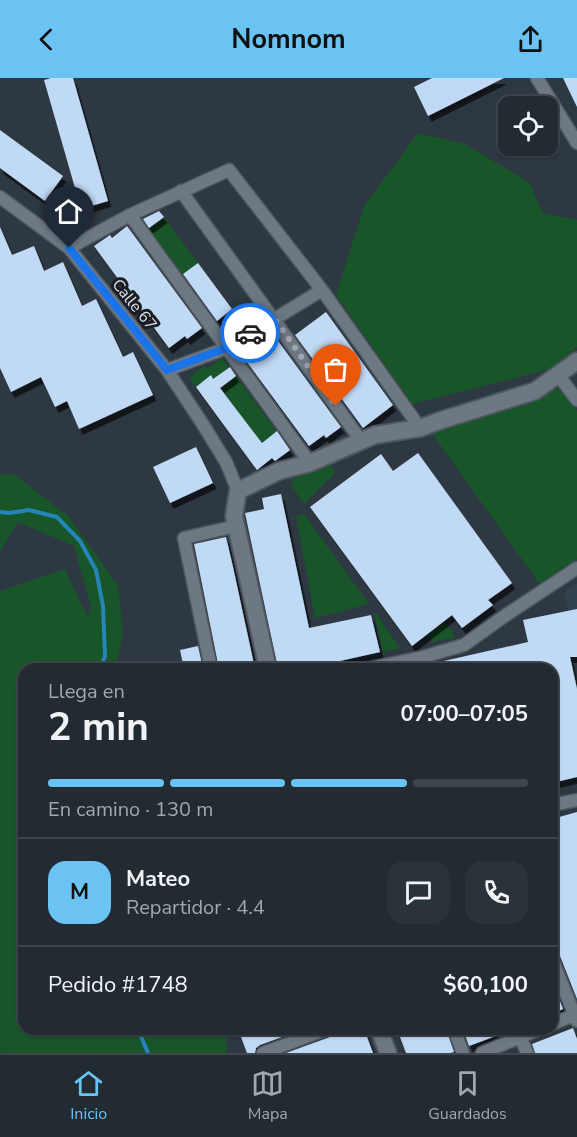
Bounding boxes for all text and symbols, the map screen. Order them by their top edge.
text: Nomnom [231,21,346,58]
icon: back [30,23,63,56]
icon: share [514,23,547,56]
map controls [498,96,558,156]
button: locate [498,96,558,156]
pin [43,186,94,248]
icon: home [52,195,85,228]
street label: Calle 67 [107,274,162,335]
courier [220,303,280,363]
icon: car [234,317,267,350]
pin [310,344,361,406]
icon: bag [319,353,352,386]
text: Llega en [48,678,125,705]
text: 07:00–07:05 [400,699,528,729]
text: 2 min [48,701,149,754]
text: En camino · 130 m [48,796,213,823]
button: chat [387,861,450,924]
button: phone [465,861,528,924]
text: Mateo [126,864,190,894]
text: M [70,877,89,907]
text: Repartidor · 4.4 [126,894,265,921]
text: Pedido #1748 [48,970,188,1000]
text: $60,100 [443,970,528,1000]
tab: Inicio [70,1067,107,1125]
tab: Mapa [248,1067,288,1125]
tab: Guardados [428,1067,507,1125]

